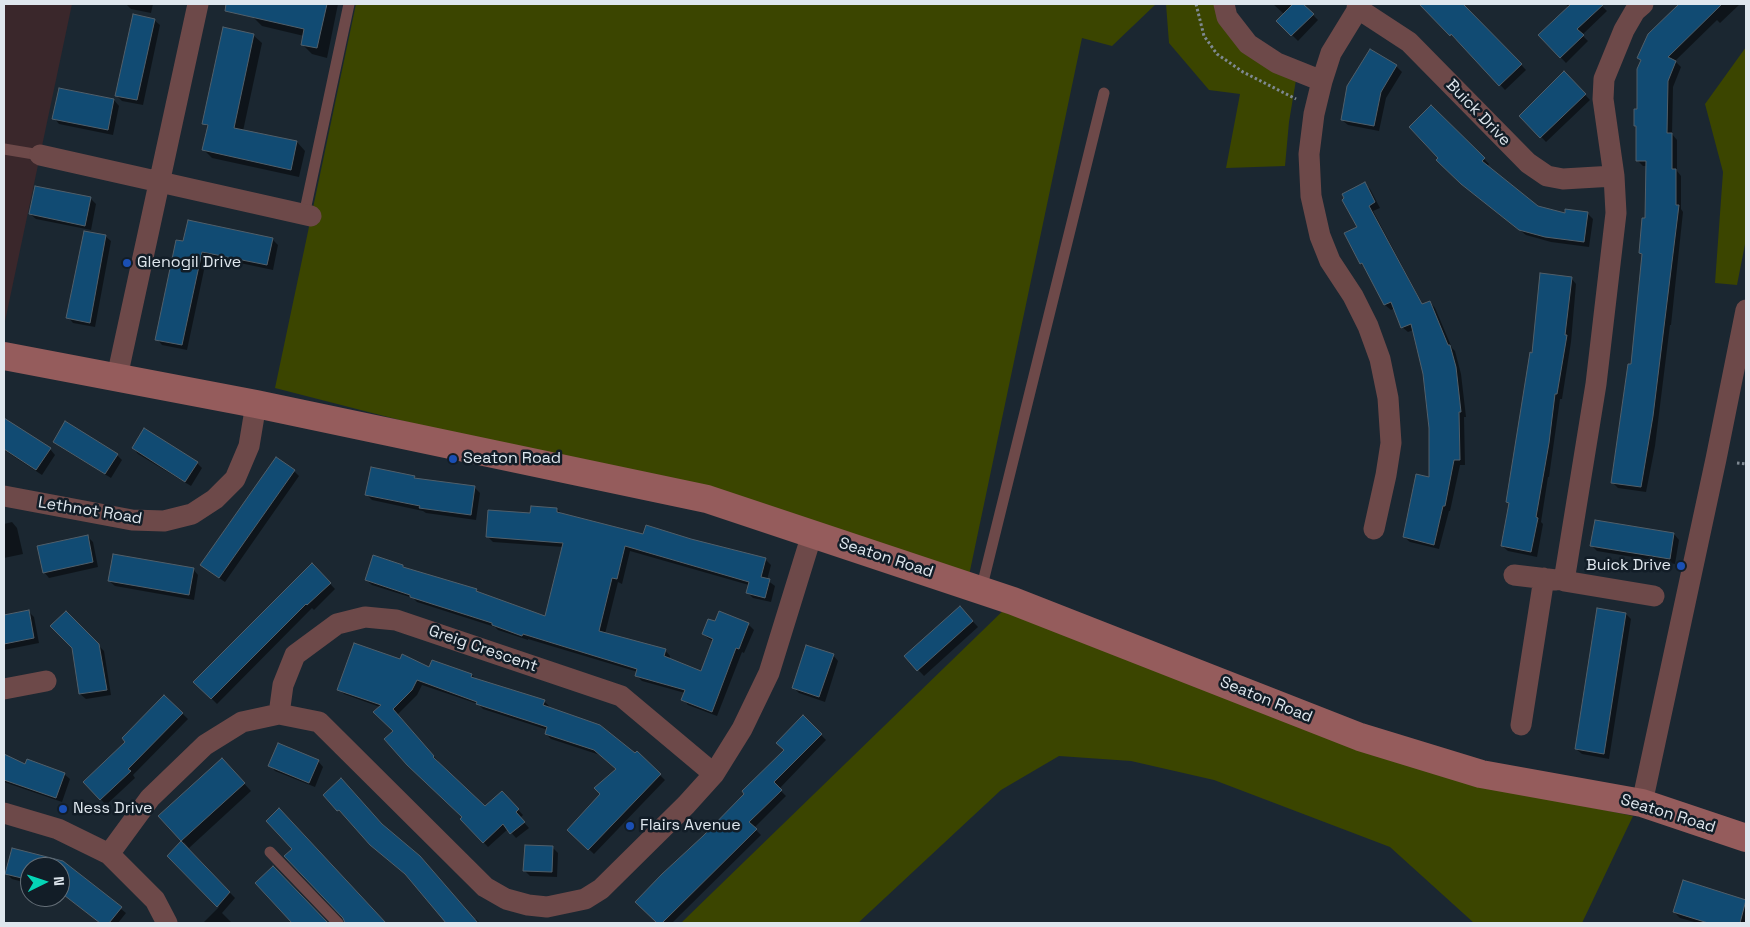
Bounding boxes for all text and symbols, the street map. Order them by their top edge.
street label: Buick Drive [1442,76,1514,150]
place label: Glenogil Drive [137,253,241,273]
marker: Glenogil Drive [121,257,133,269]
place label: Seaton Road [463,449,561,469]
marker: Seaton Road [447,453,459,465]
street label: Lethnot Road [37,493,143,529]
street label: Seaton Road [836,534,936,582]
place label: Buick Drive [1586,556,1671,576]
marker: Buick Drive [1675,560,1687,572]
street label: Greig Crescent [426,621,540,677]
street label: Seaton Road [1217,673,1315,727]
street label: Seaton Road [1618,790,1718,838]
place label: Ness Drive [73,799,152,819]
marker: Ness Drive [57,803,69,815]
place label: Flairs Avenue [640,816,741,836]
marker: Flairs Avenue [624,820,636,832]
north arrow [20,857,70,907]
text: N [50,876,68,886]

